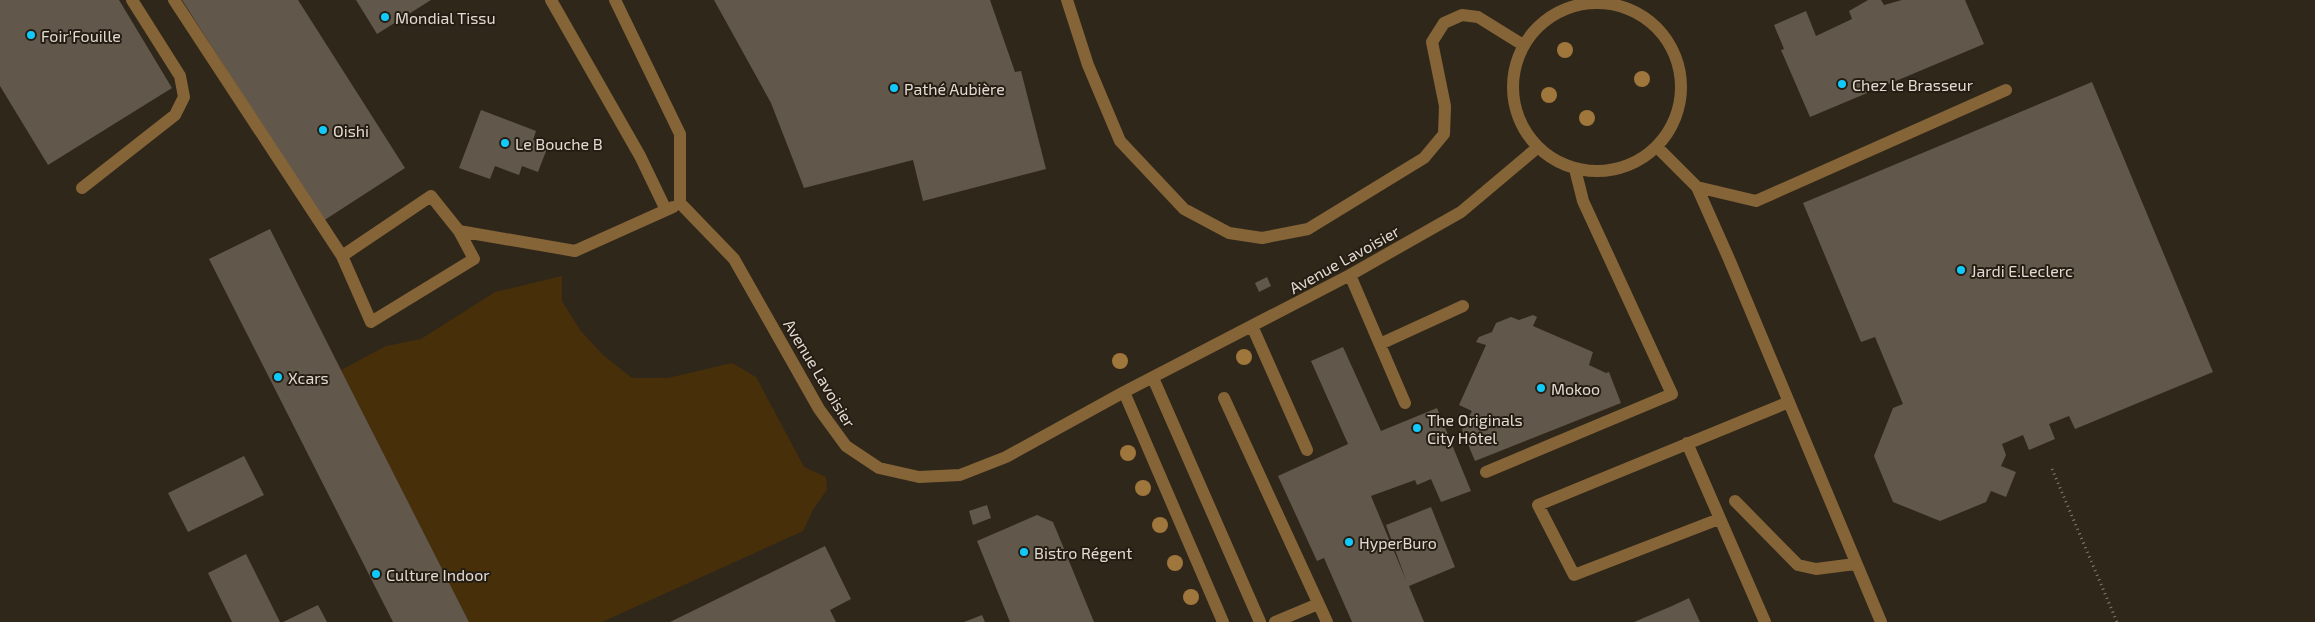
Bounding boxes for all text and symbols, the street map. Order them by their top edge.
place label: Mondial Tissu [395,8,496,27]
marker: Mondial Tissu [379,11,391,23]
place label: Foir'Fouille [41,26,121,45]
marker: Foir'Fouille [25,29,37,41]
place label: Chez le Brasseur [1852,75,1974,94]
marker: Chez le Brasseur [1836,78,1848,90]
place label: Pathé Aubière [904,79,1005,98]
marker: Pathé Aubière [888,82,900,94]
place label: Oishi [333,121,369,140]
marker: Oishi [317,124,329,136]
place label: Le Bouche B [515,134,603,153]
marker: Le Bouche B [499,137,511,149]
street label: Avenue Lavoisier [1286,221,1403,297]
place label: Jardi E.Leclerc [1971,261,2073,280]
marker: Jardi E.Leclerc [1955,264,1967,276]
street label: Avenue Lavoisier [780,315,860,431]
place label: Xcars [288,368,329,387]
marker: Xcars [272,371,284,383]
place label: Mokoo [1551,379,1600,398]
marker: Mokoo [1535,382,1547,394]
place label: The Originals City Hôtel [1427,410,1523,447]
marker: The Originals City Hôtel [1411,422,1423,434]
place label: HyperBuro [1359,533,1437,552]
marker: HyperBuro [1343,536,1355,548]
place label: Bistro Régent [1034,543,1132,562]
marker: Bistro Régent [1018,546,1030,558]
place label: Culture Indoor [386,565,490,584]
marker: Culture Indoor [370,568,382,580]

